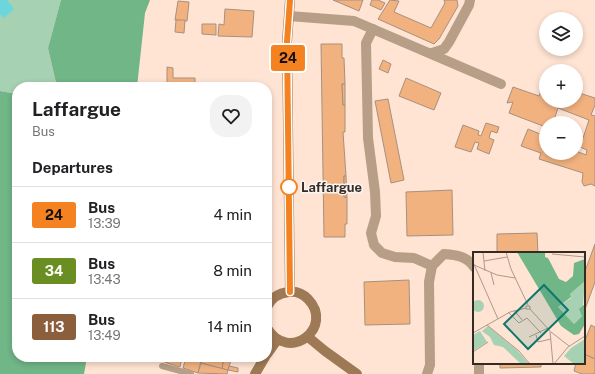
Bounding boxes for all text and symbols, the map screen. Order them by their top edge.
map controls [539,12,583,160]
button: layers [539,12,583,56]
line badge: 24 [270,45,306,71]
text: 24 [279,50,297,66]
button: + [539,64,583,108]
button: heart [210,95,252,137]
text: Laffargue [32,98,121,120]
button: − [539,116,583,160]
text: Bus [32,124,55,139]
text: Departures [32,159,113,176]
marker: Laffargue [280,178,298,196]
place label: Laffargue [301,180,362,195]
text: Bus [88,199,115,216]
text: 4 min [213,206,252,223]
text: 24 [45,207,63,223]
text: 13:39 [88,216,121,231]
inset map [473,252,585,364]
text: Bus [88,255,115,272]
text: 8 min [213,262,252,279]
text: 34 [45,263,63,279]
text: 13:43 [88,272,121,287]
text: Bus [88,311,115,328]
text: 14 min [207,318,252,335]
text: 113 [43,319,65,335]
text: 13:49 [88,328,121,343]

